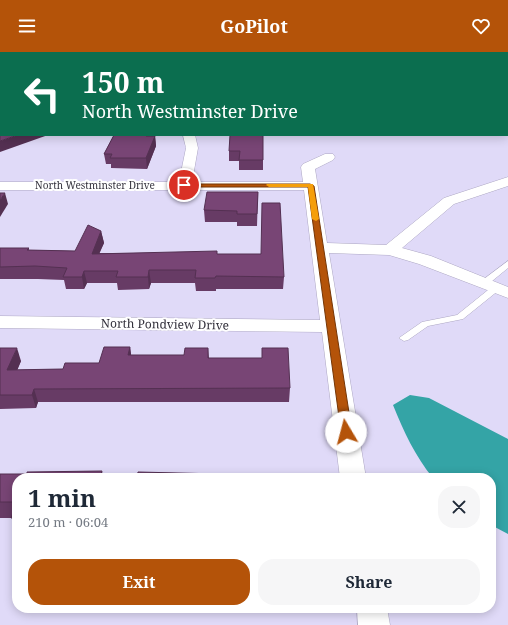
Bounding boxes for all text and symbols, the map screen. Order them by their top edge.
text: GoPilot [220,14,288,38]
icon: menu [16,15,38,37]
icon: heart [470,15,492,37]
text: 150 m [82,63,164,101]
icon: left [16,68,68,120]
text: North Westminster Drive [82,99,298,123]
pin [167,168,201,202]
icon: arrive [173,174,195,196]
street label: North Westminster Drive [35,178,155,192]
street label: North Pondview Drive [101,314,229,334]
position arrow [325,411,367,453]
text: 1 min [28,481,96,514]
button: close [438,486,480,528]
text: 210 m · 06:04 [28,513,108,531]
button: Exit [28,559,250,605]
button: Share [258,559,480,605]

